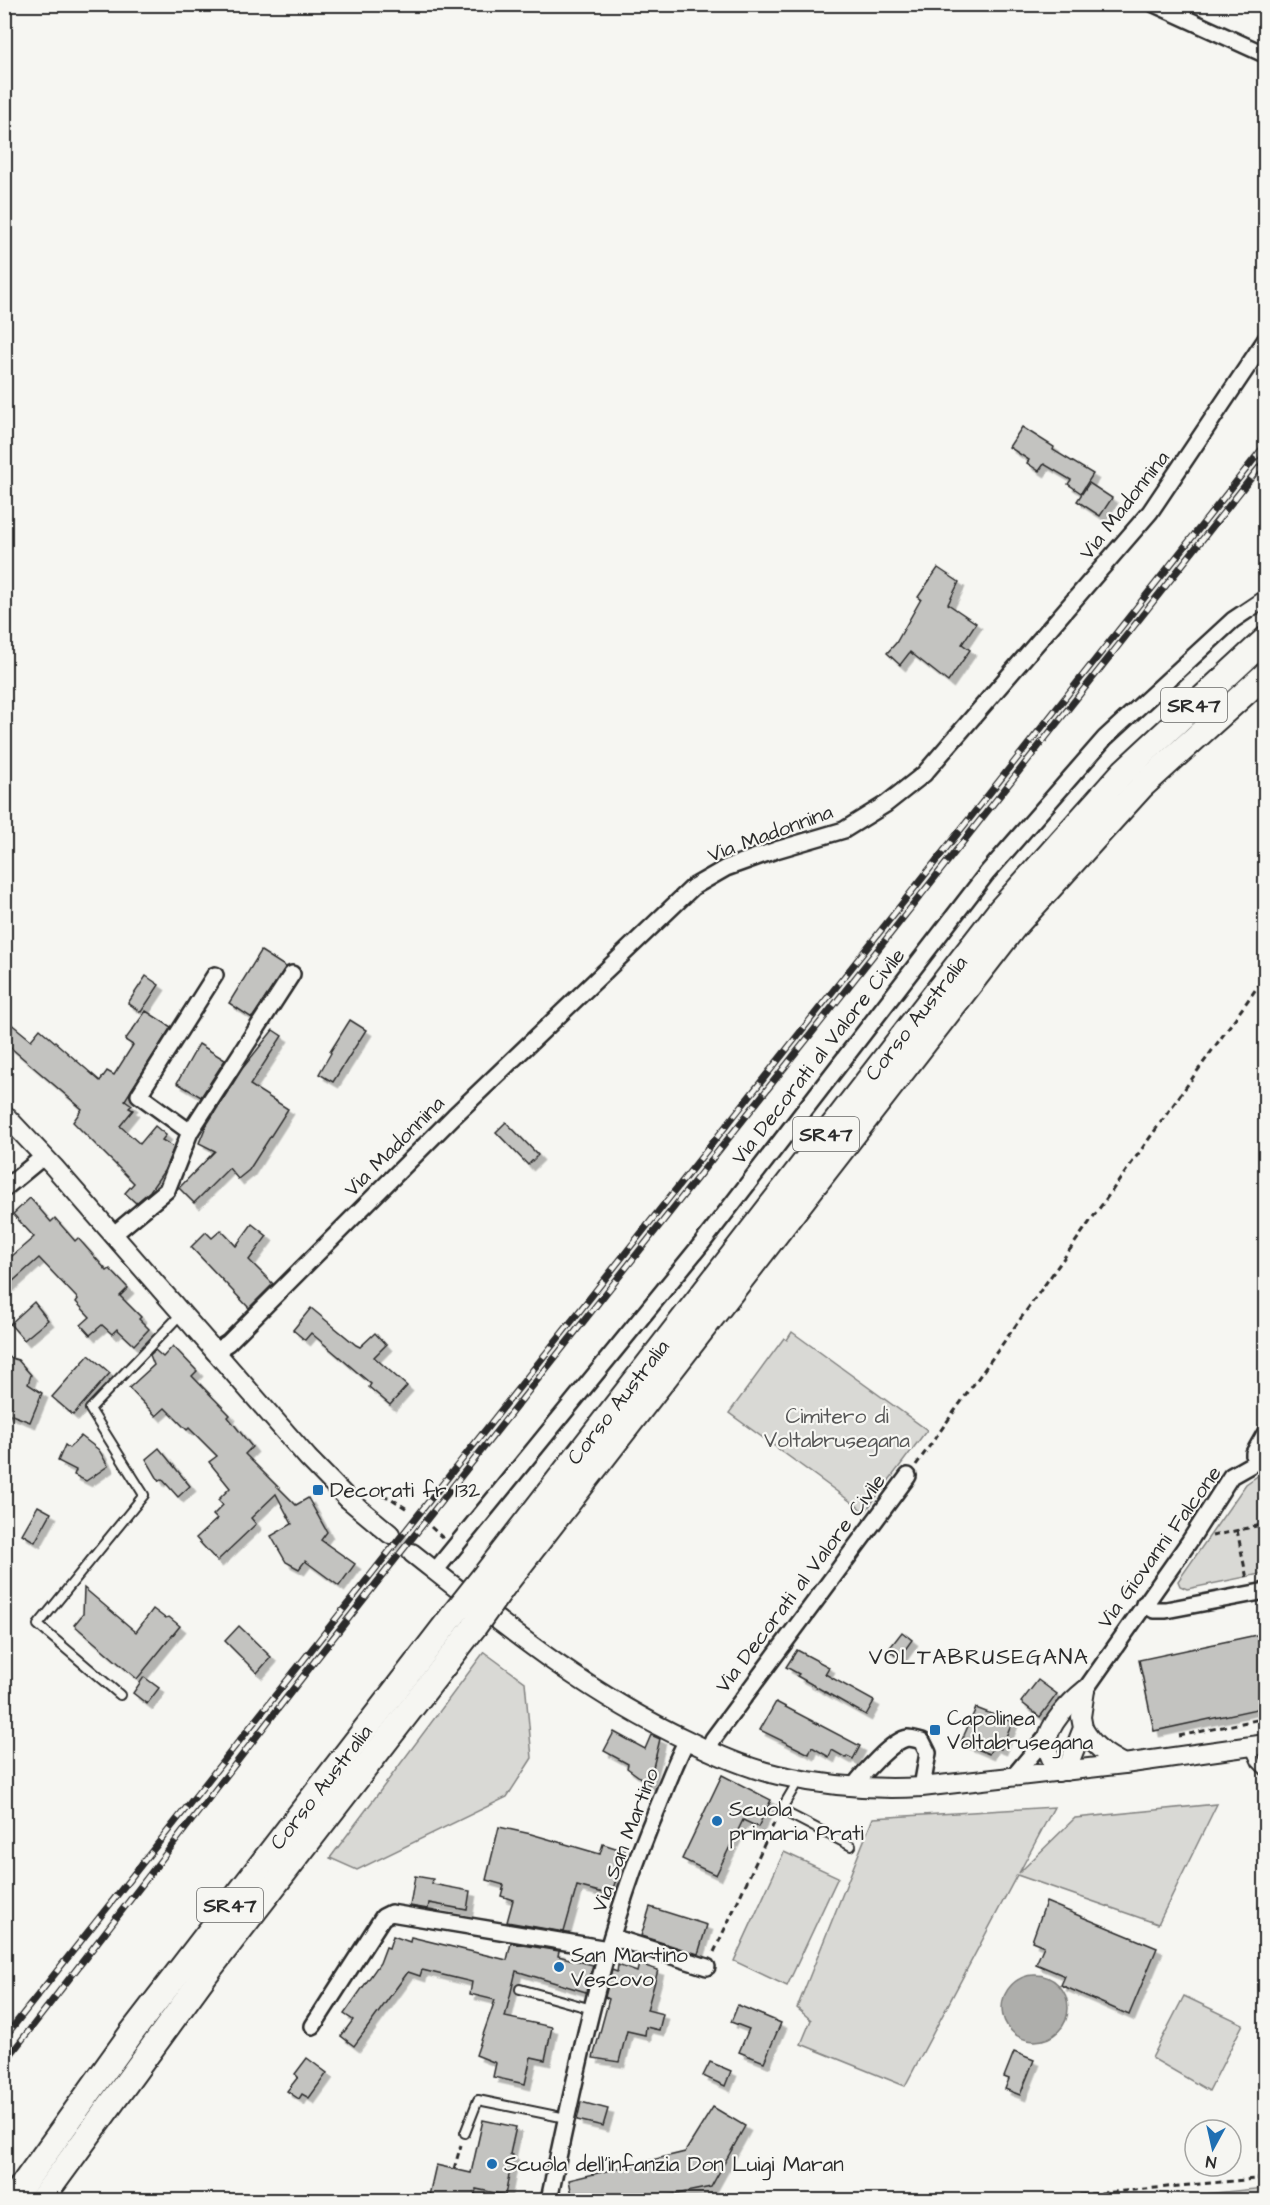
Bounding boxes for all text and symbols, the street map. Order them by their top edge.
street label: Via Madonnina [1073,444,1176,566]
road number: SR47 [1161,688,1227,722]
street label: Via Madonnina [703,797,837,870]
street label: Via Decorati al Valore Civile [725,942,912,1171]
street label: Corso Australia [858,949,975,1087]
street label: Via Madonnina [338,1089,451,1203]
road number: SR47 [793,1117,859,1151]
street label: Corso Australia [560,1333,677,1471]
park label: Cimitero di Voltabrusegana [764,1402,910,1457]
street label: Via Giovanni Falcone [1090,1460,1228,1635]
street label: Via Decorati al Valore Civile [708,1468,892,1699]
place label: Decorati fr 132 [330,1476,480,1505]
marker: Decorati fr 132 [311,1483,325,1497]
district label: VOLTABRUSEGANA [869,1642,1089,1673]
place label: Capolinea Voltabrusegana [947,1704,1093,1759]
street label: Corso Australia [263,1718,380,1856]
marker: Capolinea Voltabrusegana [928,1723,942,1737]
street label: Via San Martino [585,1764,666,1916]
place label: Scuola primaria Prati [729,1795,864,1849]
marker: Scuola primaria Prati [710,1814,724,1828]
road number: SR47 [197,1888,263,1922]
place label: San Martino Vescovo [571,1941,688,1994]
marker: San Martino Vescovo [552,1960,566,1974]
north arrow [1183,2118,1243,2178]
place label: Scuola dell'infanzia Don Luigi Maran [504,2150,844,2181]
text: N [1205,2150,1218,2173]
marker: Scuola dell'infanzia Don Luigi Maran [485,2157,499,2171]

